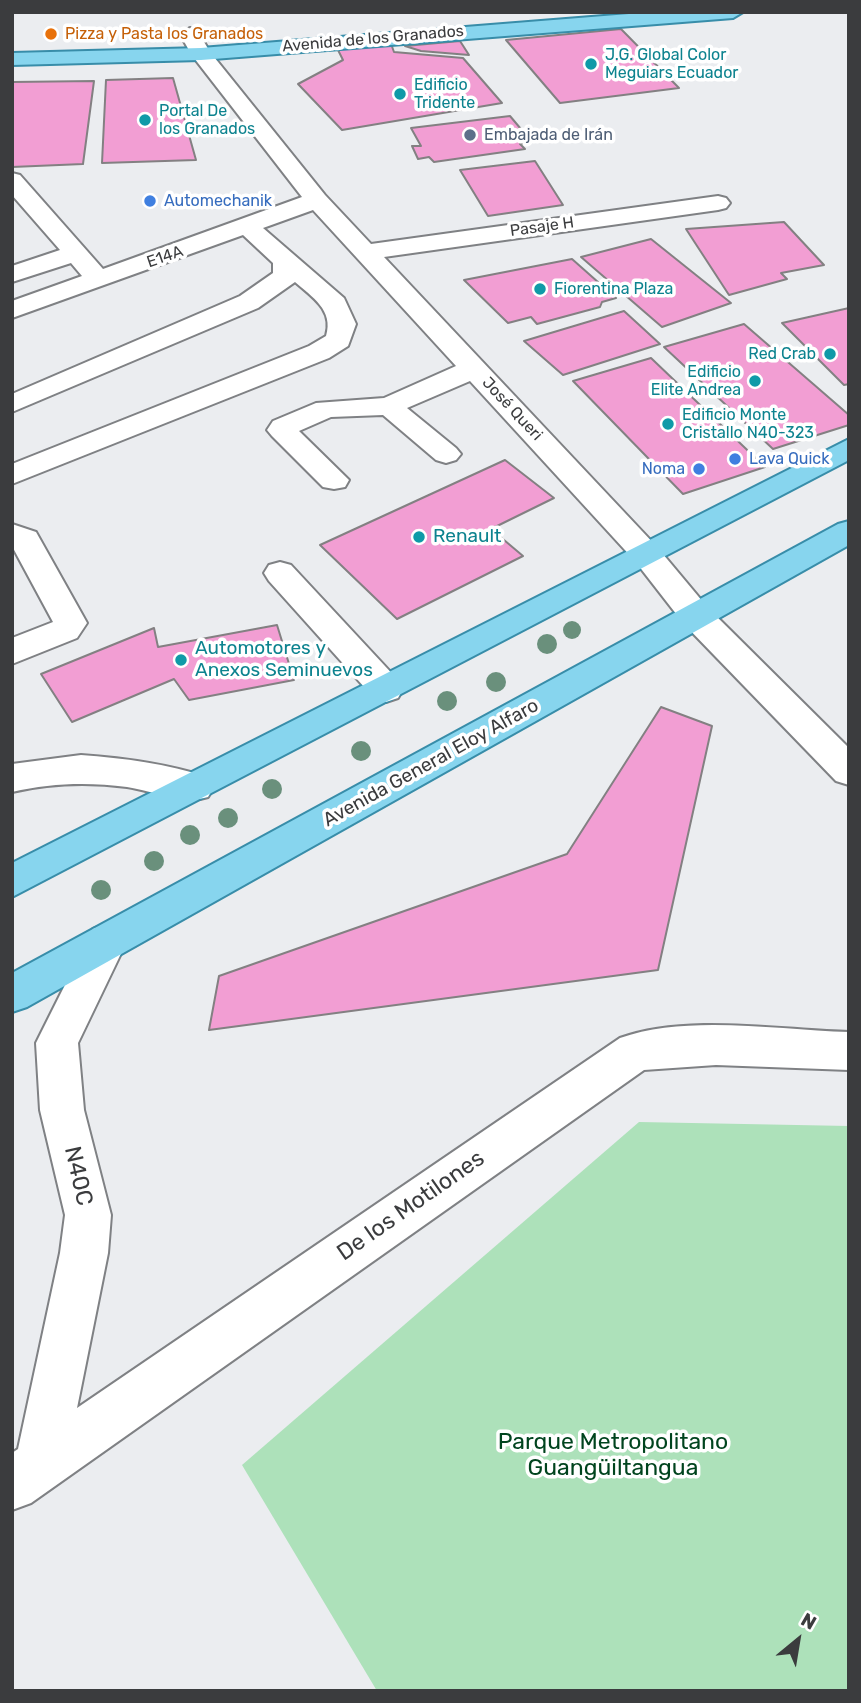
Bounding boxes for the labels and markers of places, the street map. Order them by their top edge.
place label: Pizza y Pasta los Granados [65,24,263,44]
marker: Pizza y Pasta los Granados [43,26,59,42]
place label: J.G. Global Color Meguiars Ecuador [605,45,738,83]
marker: J.G. Global Color Meguiars Ecuador [583,56,599,72]
place label: Edificio Tridente [414,75,475,113]
marker: Edificio Tridente [392,86,408,102]
place label: Portal De los Granados [159,101,255,139]
marker: Portal De los Granados [137,112,153,128]
place label: Embajada de Irán [484,125,613,145]
marker: Embajada de Irán [462,127,478,143]
place label: Automechanik [164,191,272,211]
marker: Automechanik [142,193,158,209]
place label: Fiorentina Plaza [554,279,673,299]
marker: Fiorentina Plaza [532,281,548,297]
place label: Red Crab [748,344,816,364]
marker: Red Crab [822,346,838,362]
place label: Edificio Elite Andrea [651,362,741,400]
marker: Edificio Elite Andrea [747,373,763,389]
place label: Edificio Monte Cristallo N40-323 [682,405,814,443]
marker: Edificio Monte Cristallo N40-323 [660,416,676,432]
place label: Lava Quick [749,449,829,469]
marker: Lava Quick [727,451,743,467]
place label: Noma [642,459,685,479]
marker: Noma [691,461,707,477]
place label: Renault [433,526,501,548]
marker: Renault [411,529,427,545]
place label: Automotores y Anexos Seminuevos [195,638,373,682]
marker: Automotores y Anexos Seminuevos [173,652,189,668]

